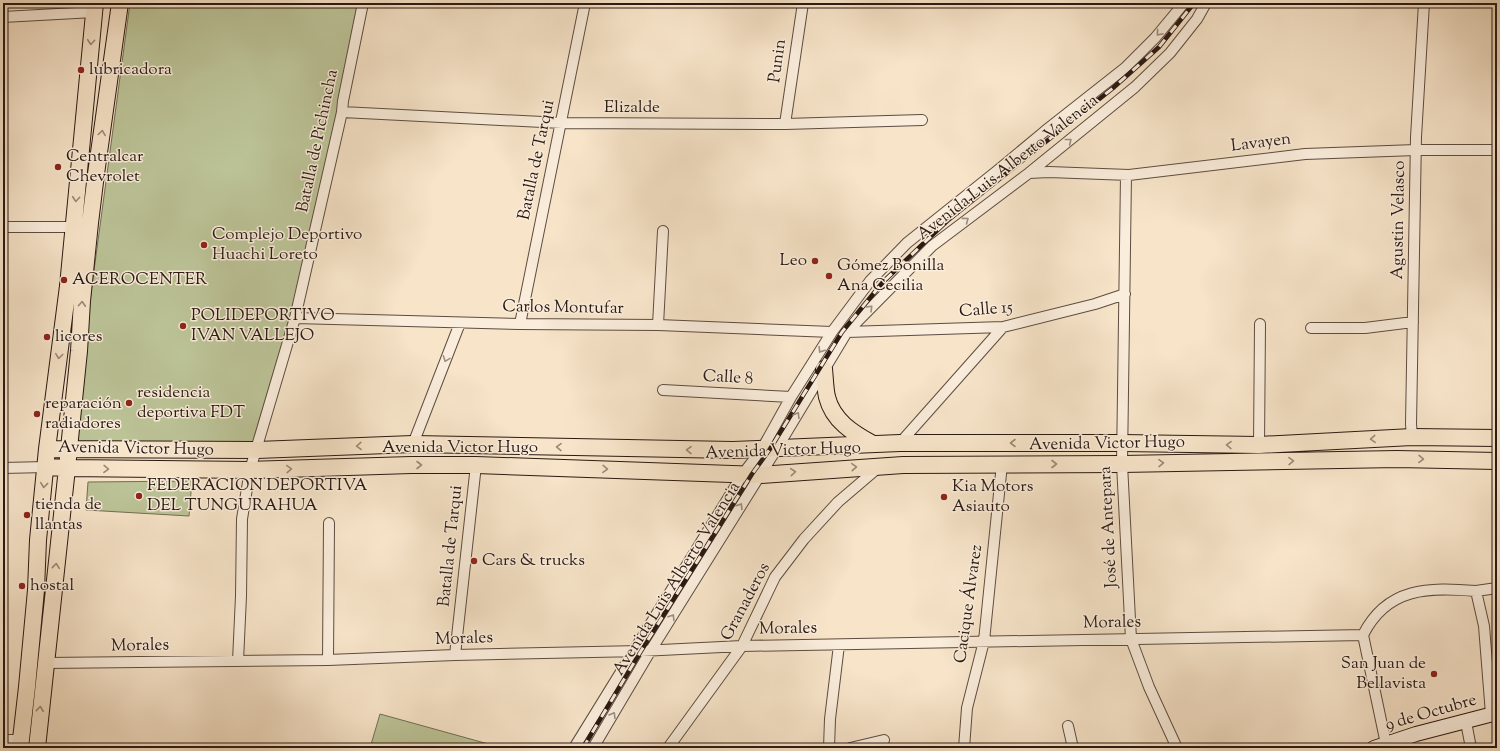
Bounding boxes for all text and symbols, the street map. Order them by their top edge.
one-way arrow [1157,29,1164,36]
street label: Punin [763,38,793,84]
one-way arrow [87,39,96,45]
place label: lubricadora [89,58,172,82]
marker: lubricadora [76,65,86,75]
street label: Batalla de Pichincha [291,67,345,215]
street label: Avenida Luis Alberto Valencia [912,89,1104,247]
street label: Elizalde [604,96,660,120]
street label: Batalla de Tarqui [513,98,561,222]
street label: Lavayen [1230,127,1292,159]
one-way arrow [97,130,106,136]
one-way arrow [1064,138,1071,145]
place label: Centralcar Chevrolet [66,145,144,189]
street label: Agustin Velasco [1386,160,1412,280]
marker: Centralcar Chevrolet [53,162,63,172]
one-way arrow [72,196,81,202]
one-way arrow [961,218,968,225]
place label: Complejo Deportivo Huachi Loreto [212,223,362,267]
marker: Complejo Deportivo Huachi Loreto [199,240,209,250]
place label: Leo [780,249,807,273]
place label: Gómez Bonilla Ana Cecilia [837,254,944,298]
marker: Leo [810,256,820,266]
place label: ACEROCENTER [72,268,208,292]
marker: Gómez Bonilla Ana Cecilia [824,271,834,281]
marker: ACEROCENTER [59,275,69,285]
street label: Carlos Montufar [502,295,625,321]
street label: Calle 15 [958,296,1014,324]
one-way arrow [77,301,86,307]
place label: POLIDEPORTIVO IVAN VALLEJO [191,304,335,348]
one-way arrow [866,305,873,313]
marker: POLIDEPORTIVO IVAN VALLEJO [178,321,188,331]
place label: licores [55,325,103,349]
marker: licores [42,332,52,342]
one-way arrow [818,346,825,353]
one-way arrow [55,353,64,359]
one-way arrow [443,356,451,363]
street label: Calle 8 [702,365,754,391]
place label: residencia deportiva FDT [137,381,245,425]
place label: reparación radiadores [45,392,122,436]
marker: residencia deportiva FDT [124,398,134,408]
marker: reparación radiadores [32,409,42,419]
one-way arrow [793,412,800,419]
street label: Avenida Victor Hugo [1029,431,1185,457]
one-way arrow [1370,435,1376,444]
street label: Avenida Victor Hugo [58,436,214,462]
street label: Avenida Victor Hugo [382,436,538,460]
street label: Avenida Victor Hugo [705,436,861,466]
one-way arrow [1010,439,1016,447]
one-way arrow [1226,441,1232,449]
one-way arrow [356,442,362,451]
one-way arrow [556,443,562,451]
one-way arrow [686,445,692,454]
one-way arrow [1418,455,1424,463]
one-way arrow [1288,456,1294,465]
one-way arrow [1158,459,1164,467]
one-way arrow [1051,460,1057,468]
one-way arrow [416,461,422,469]
one-way arrow [851,463,857,472]
one-way arrow [103,465,109,473]
one-way arrow [286,465,292,473]
one-way arrow [602,465,608,473]
street label: José de Antepara [1094,465,1124,590]
one-way arrow [790,467,796,476]
place label: FEDERACION DEPORTIVA DEL TUNGURAHUA [147,474,368,518]
place label: Kia Motors Asiauto [952,475,1034,519]
street label: Avenida Luis Alberto Valencia [607,477,747,681]
one-way arrow [40,482,49,488]
street label: Batalla de Tarqui [433,484,469,608]
marker: FEDERACION DEPORTIVA DEL TUNGURAHUA [134,491,144,501]
marker: Kia Motors Asiauto [939,492,949,502]
place label: tienda de llantas [35,493,102,537]
one-way arrow [736,503,743,510]
marker: tienda de llantas [22,510,32,520]
street label: Cacique Álvarez [949,543,989,665]
place label: Cars & trucks [482,549,585,573]
marker: Cars & trucks [469,556,479,566]
street label: Granaderos [715,558,777,645]
one-way arrow [52,563,61,569]
place label: hostal [30,574,74,598]
marker: hostal [17,581,27,591]
street label: Morales [1083,610,1142,636]
one-way arrow [667,614,675,621]
street label: Morales [759,616,818,642]
street label: Morales [435,626,494,652]
street label: Morales [111,633,170,659]
place label: San Juan de Bellavista [1341,652,1426,696]
marker: San Juan de Bellavista [1429,669,1439,679]
street label: 9 de Octubre [1383,688,1480,737]
one-way arrow [36,706,45,712]
one-way arrow [608,712,615,719]

